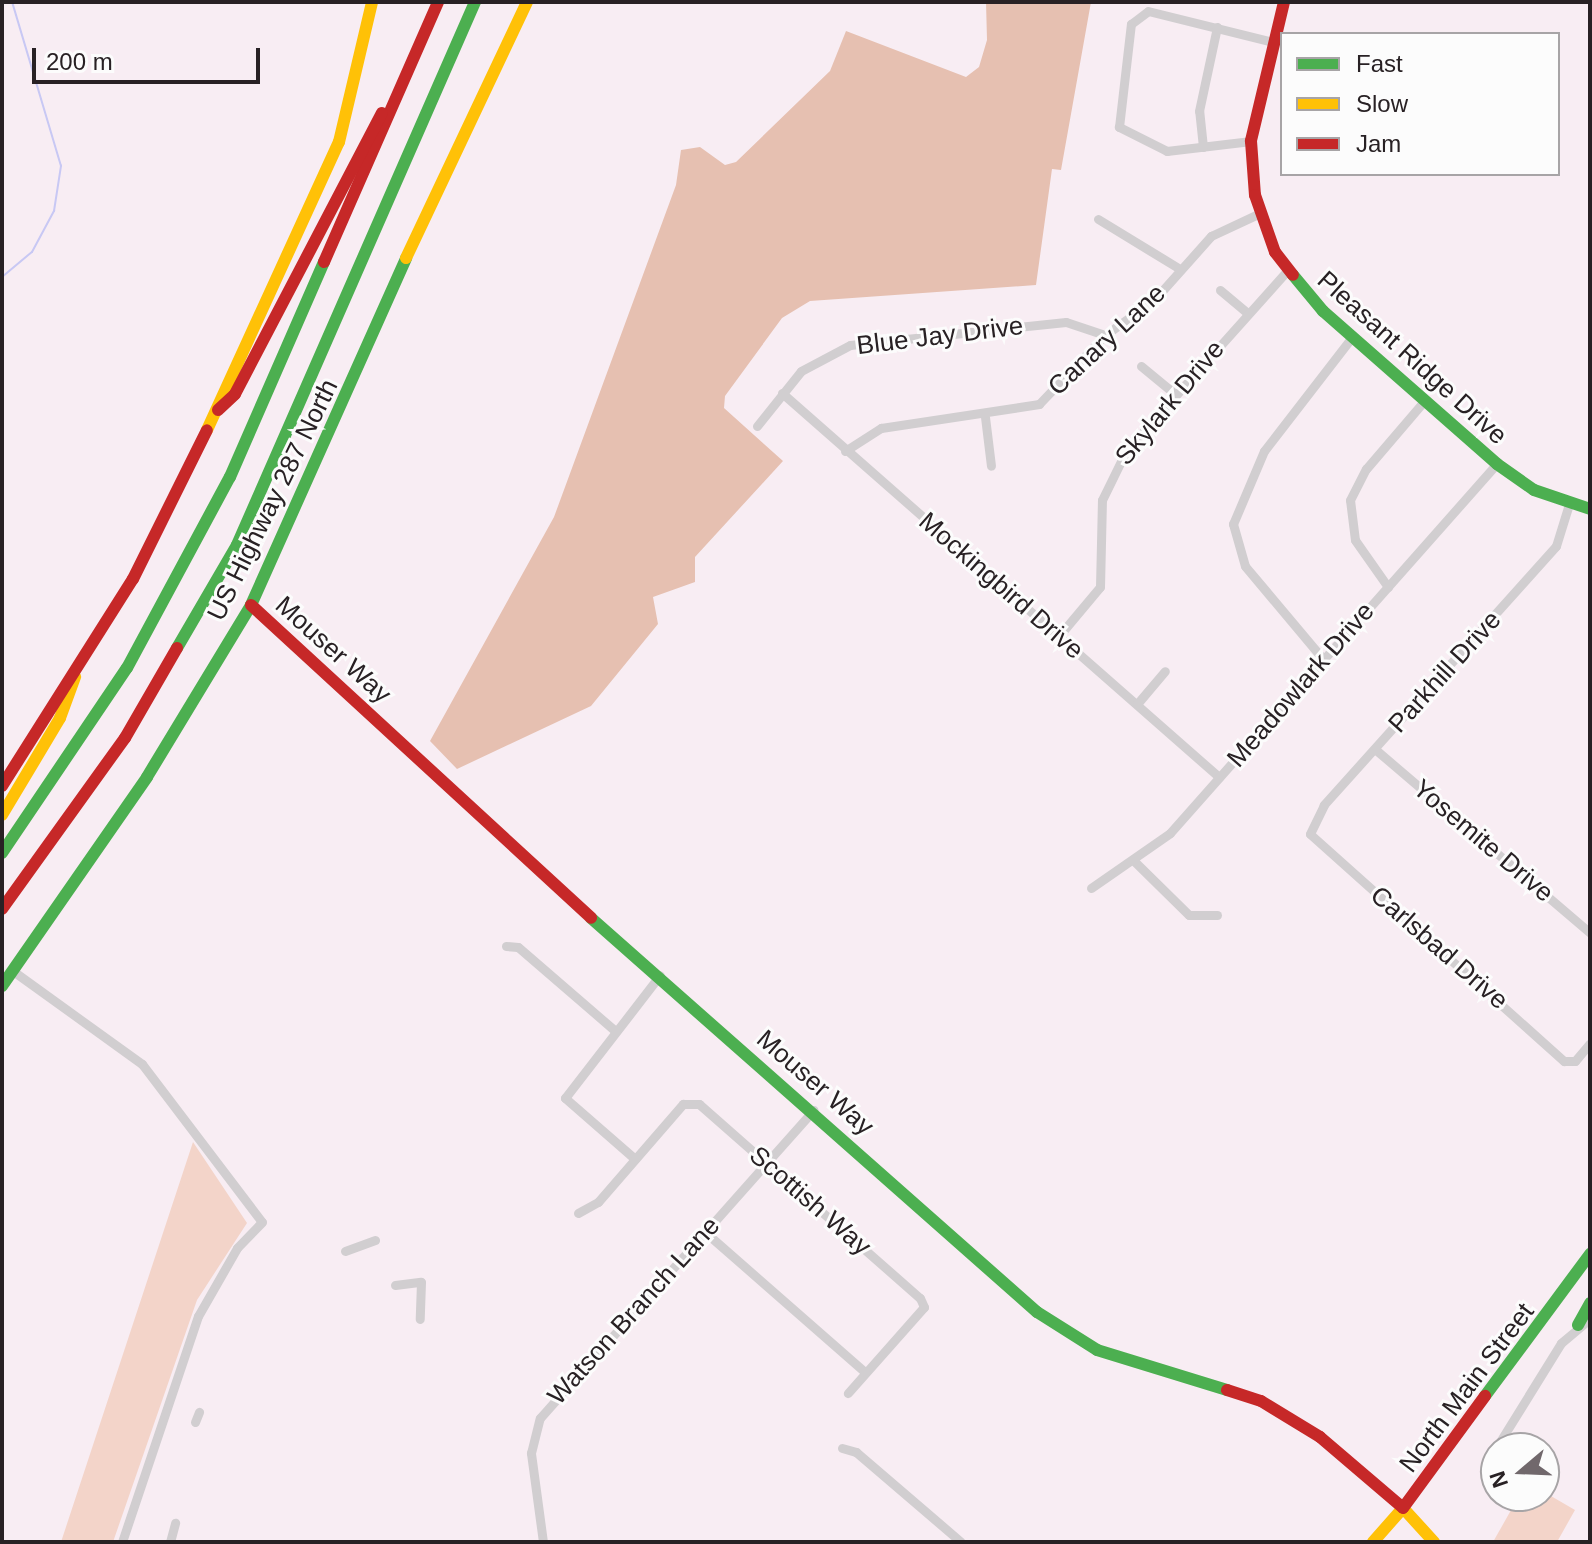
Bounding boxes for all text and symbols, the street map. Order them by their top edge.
scale bar [36,32,264,82]
legend [1280,32,1560,176]
text: 200 m [46,48,113,75]
text: Fast [1356,50,1403,77]
text: Slow [1356,90,1408,117]
text: Jam [1356,130,1401,157]
street label: Pleasant Ridge Drive [1311,265,1513,451]
street label: Canary Lane [1042,278,1172,402]
street label: Blue Jay Drive [855,310,1025,362]
street label: Skylark Drive [1109,334,1231,472]
street label: US Highway 287 North [201,374,345,626]
street label: Mockingbird Drive [912,506,1090,666]
street label: Mouser Way [269,590,397,710]
street label: Meadowlark Drive [1221,596,1381,774]
street label: Parkhill Drive [1382,605,1508,739]
street label: Yosemite Drive [1406,773,1560,909]
street label: Carlsbad Drive [1364,880,1514,1016]
street label: Mouser Way [750,1024,880,1142]
street label: Scottish Way [743,1140,877,1262]
street label: Watson Branch Lane [541,1211,727,1411]
street label: North Main Street [1393,1297,1541,1479]
north arrow [1480,1432,1560,1512]

